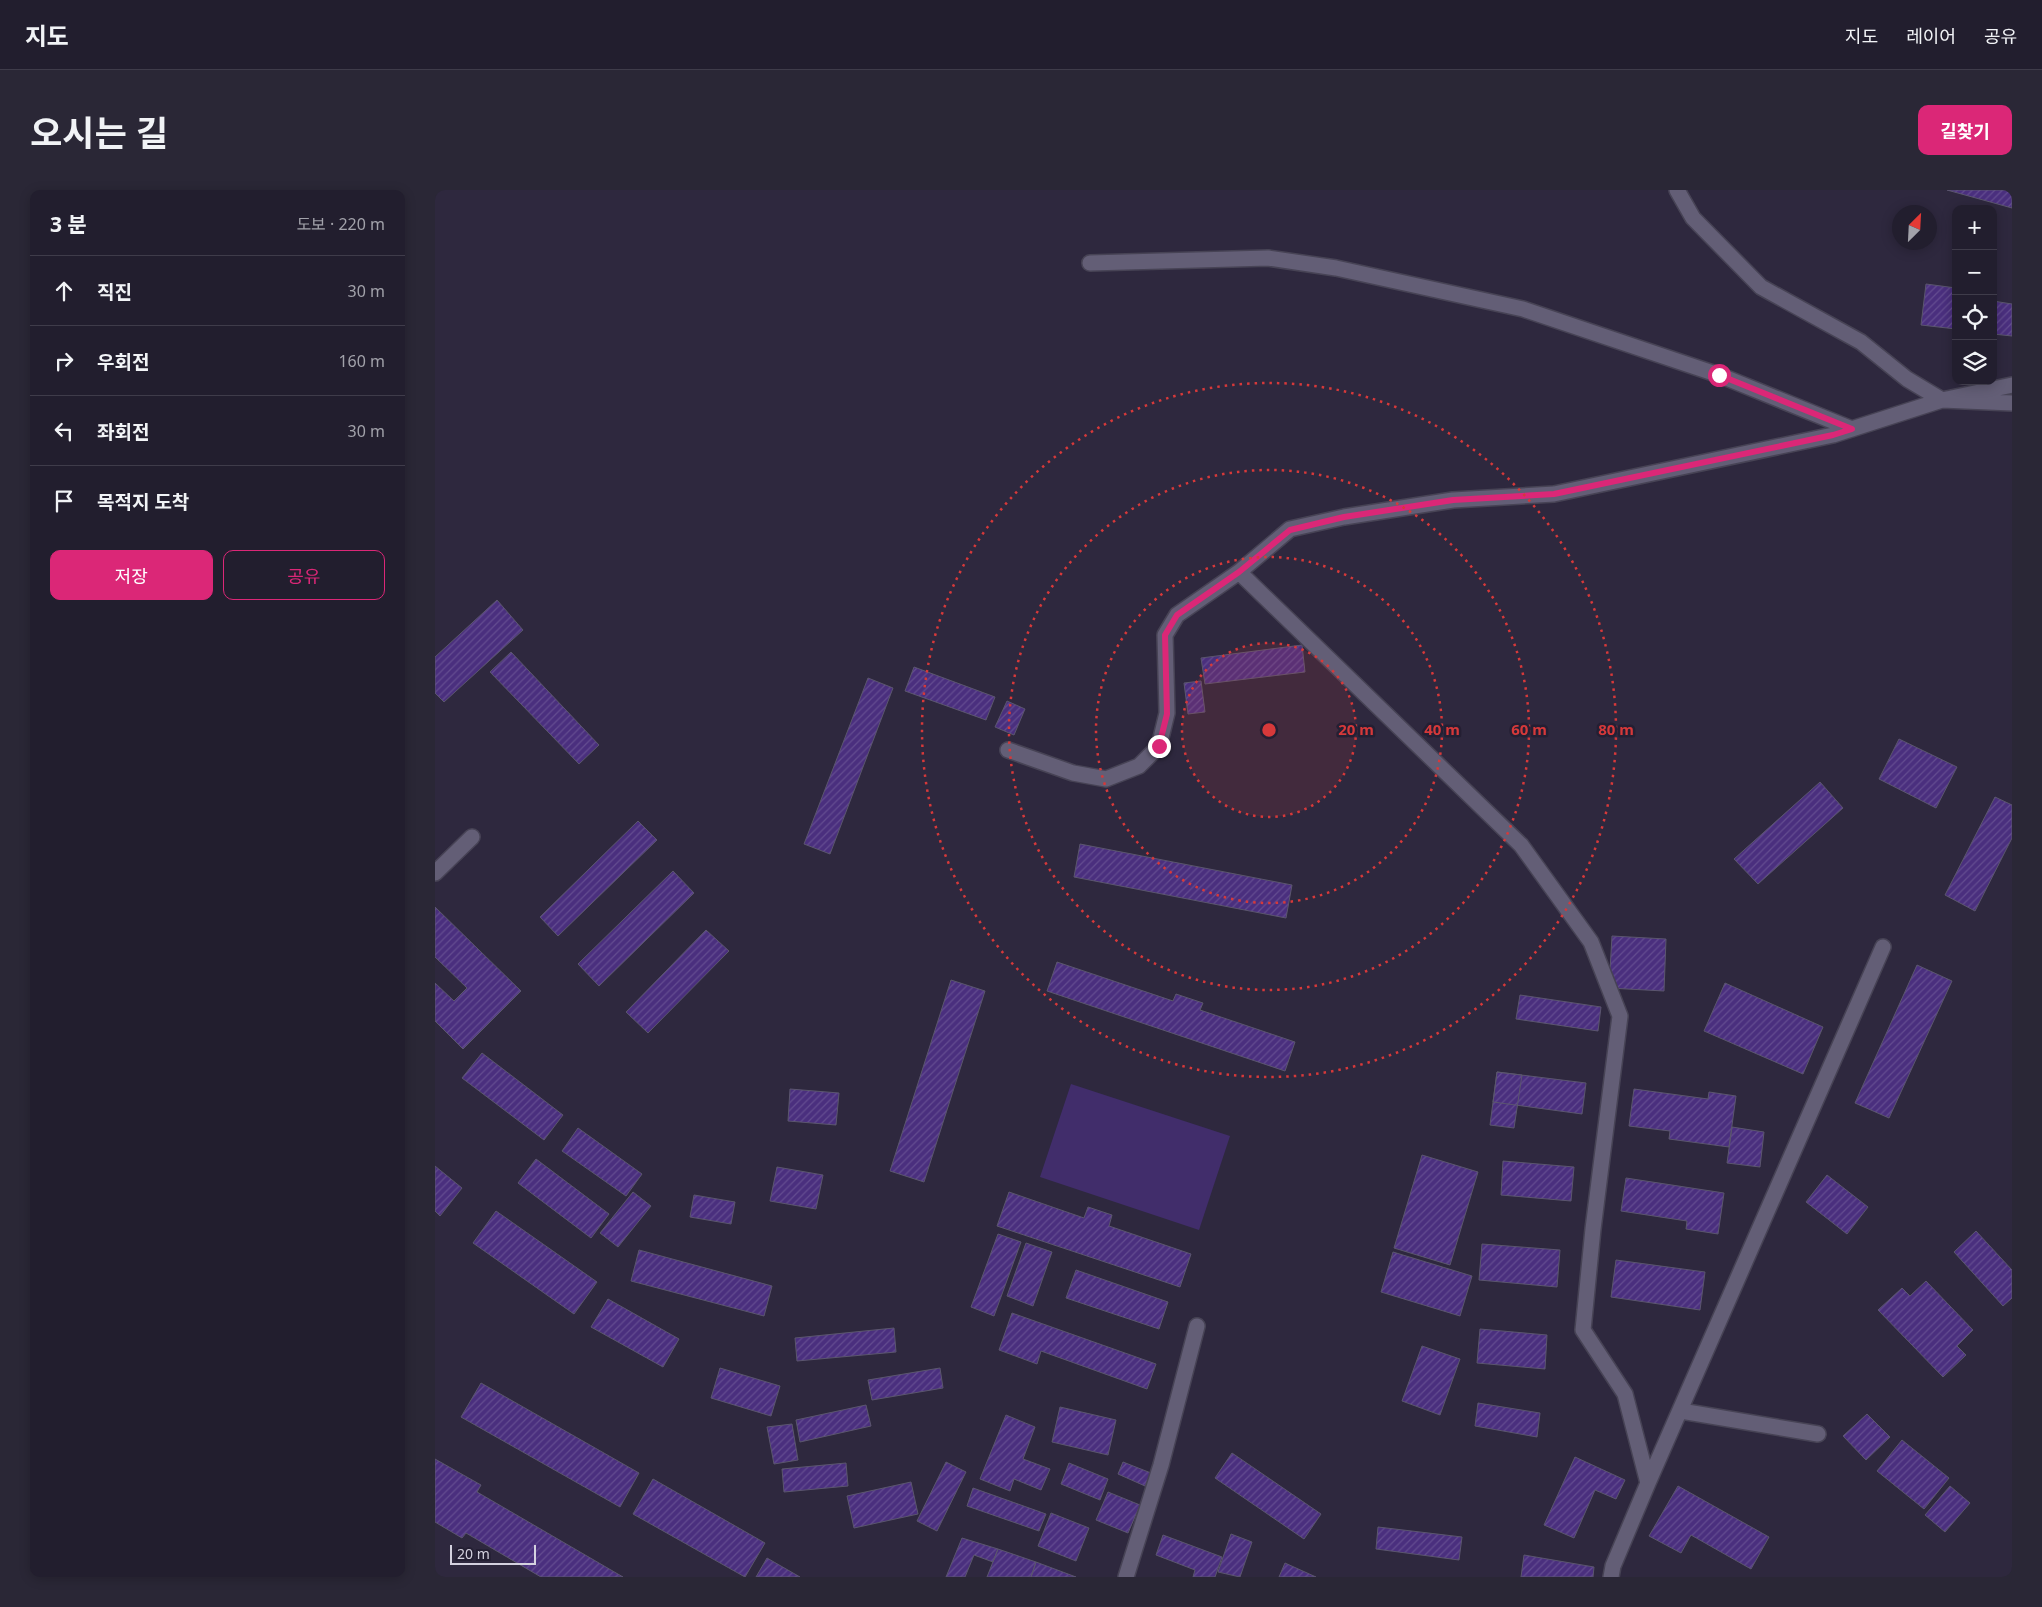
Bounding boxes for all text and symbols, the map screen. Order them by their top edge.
text: 지도 [25,19,69,52]
text: 지도 [1845,24,1878,48]
text: 레이어 [1906,24,1956,48]
text: 공유 [1984,24,2017,48]
button: 길찾기 [1918,105,2012,155]
text: 오시는 길 [30,109,168,156]
north arrow [1892,205,1937,250]
map controls [1952,205,1997,385]
button: + [1952,205,1997,250]
text: 3 분 [50,210,87,238]
text: 도보 · 220 m [296,213,385,235]
button: − [1952,250,1997,295]
icon: ahead [50,277,78,305]
text: 직진 [97,279,132,305]
text: 30 m [348,280,385,302]
button: locate [1952,295,1997,340]
button: layers [1952,340,1997,385]
icon: right [50,347,78,375]
text: 우회전 [97,349,149,375]
text: 160 m [338,350,385,372]
route start [1708,364,1731,387]
icon: left [50,417,78,445]
text: 좌회전 [97,419,149,445]
text: 30 m [348,420,385,442]
icon: arrive [50,487,78,515]
text: 목적지 도착 [97,489,189,515]
button: 저장 [50,550,213,600]
button: 공유 [223,550,385,600]
text: 20 m [1338,719,1374,739]
text: 40 m [1424,719,1460,739]
text: 60 m [1511,719,1547,739]
text: 80 m [1598,719,1634,739]
centre of rings [1260,721,1278,739]
route end [1148,735,1171,758]
scale bar [450,1542,536,1565]
text: 20 m [457,1544,490,1563]

